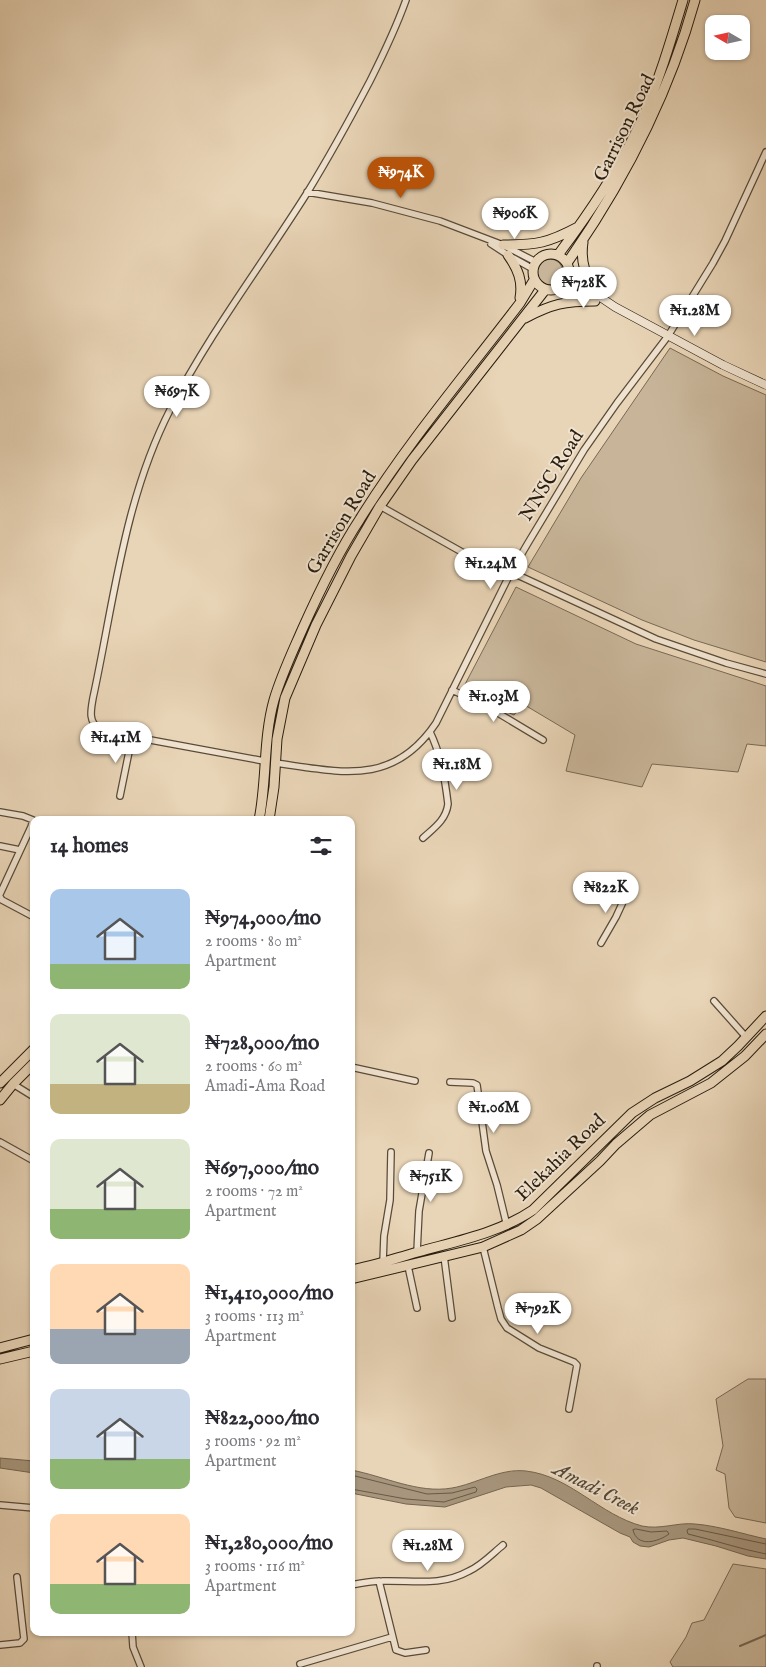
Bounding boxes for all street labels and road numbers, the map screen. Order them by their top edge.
street label: Garrison Road [589,70,662,186]
street label: NNSC Road [515,425,590,526]
street label: Garrison Road [302,466,383,579]
street label: Elekahia Road [511,1109,612,1207]

